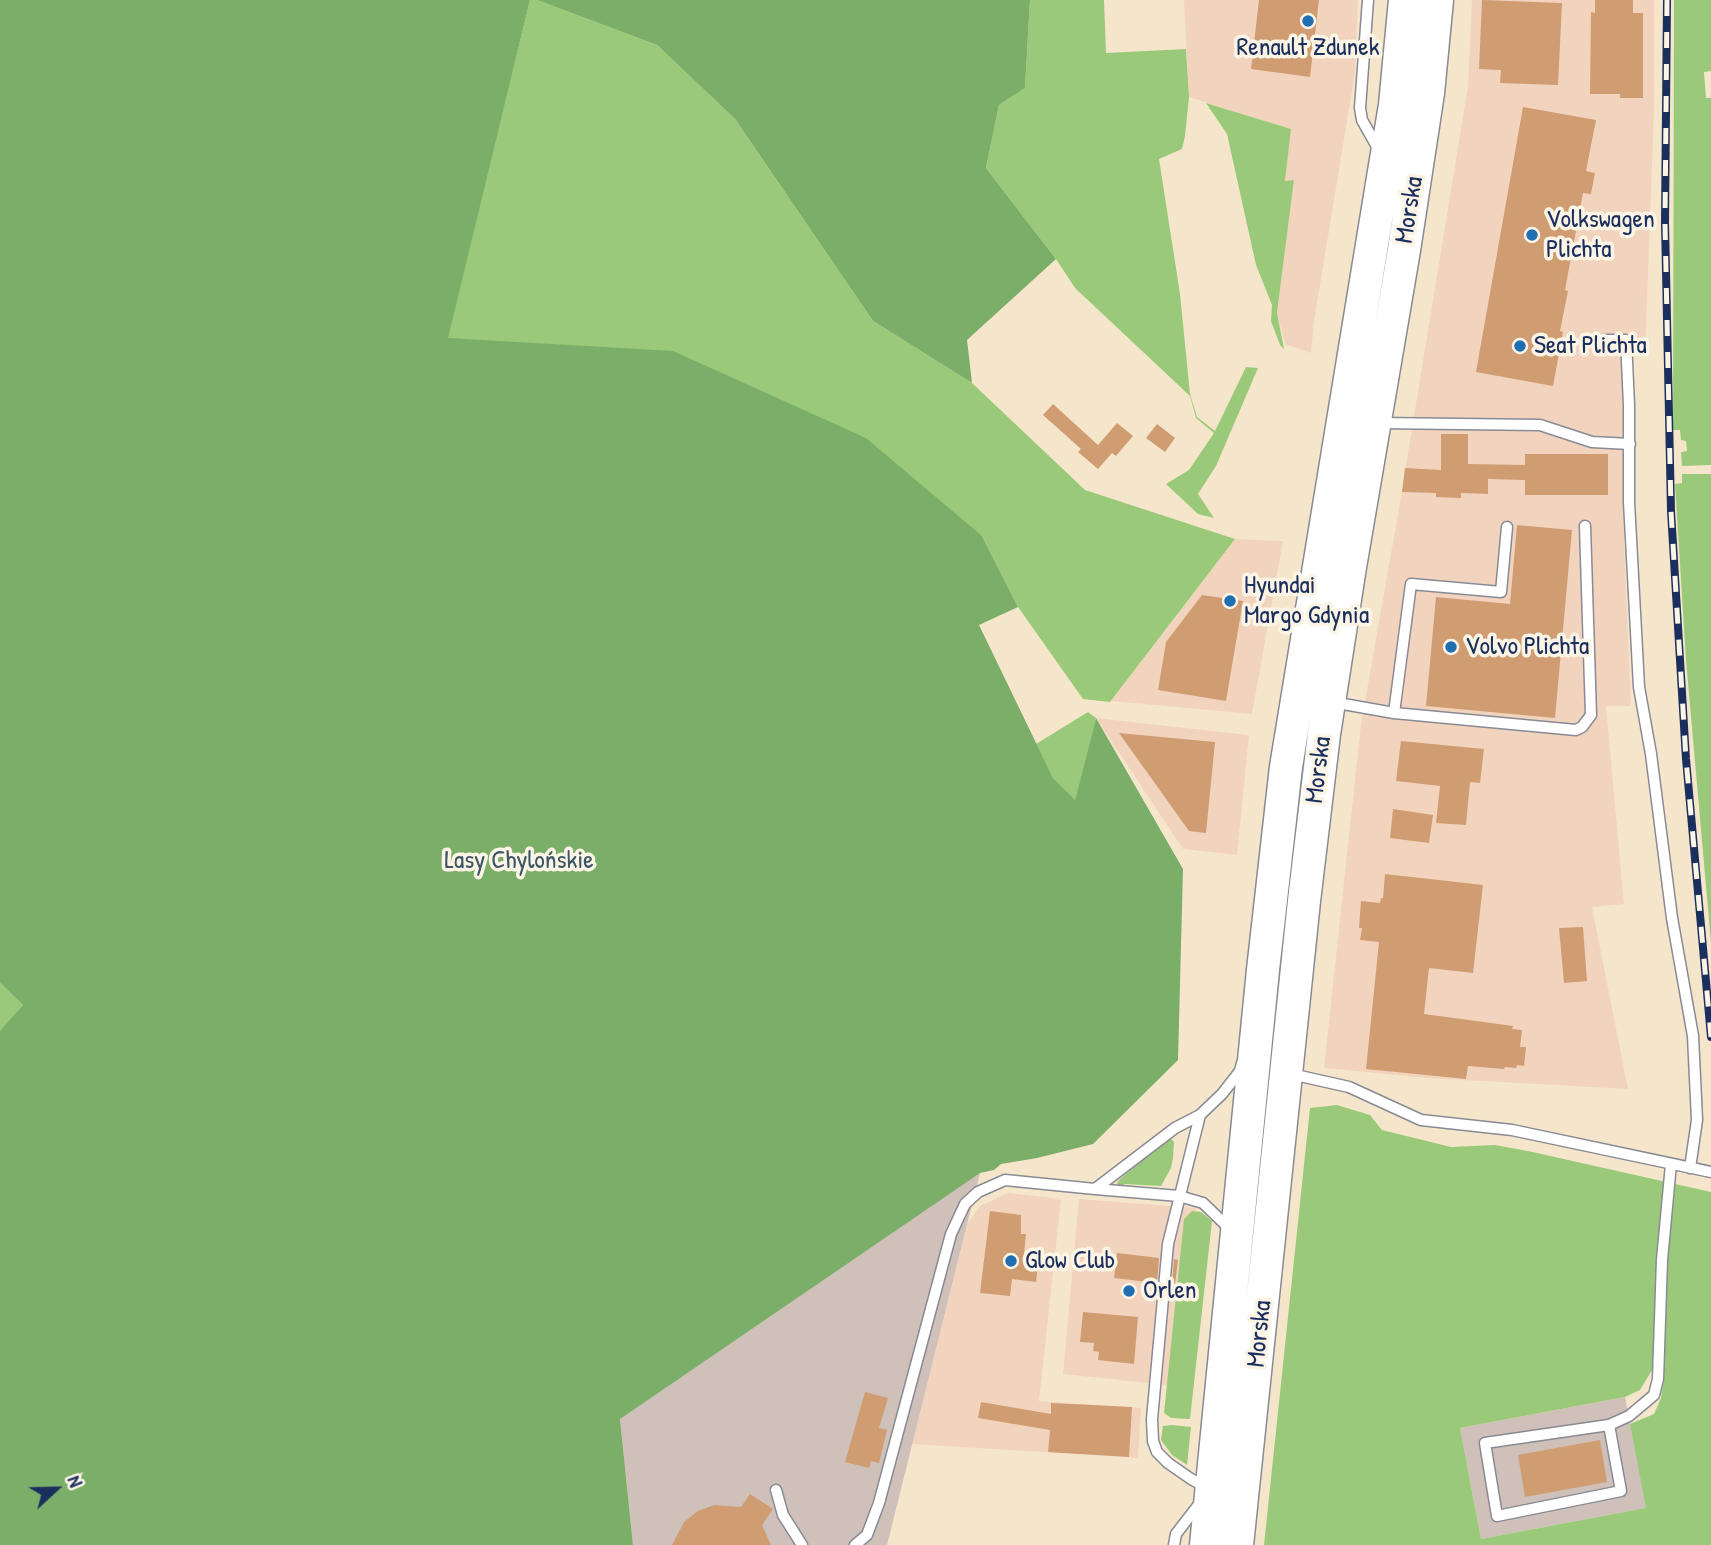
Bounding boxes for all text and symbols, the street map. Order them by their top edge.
marker: Renault Zdunek [1300,13,1316,29]
place label: Renault Zdunek [1237,32,1379,64]
street label: Morska [1389,174,1431,246]
place label: Volkswagen Plichta [1546,204,1655,266]
marker: Volkswagen Plichta [1524,227,1540,243]
place label: Seat Plichta [1534,330,1647,362]
marker: Seat Plichta [1512,338,1528,354]
place label: Hyundai Margo Gdynia [1244,570,1369,632]
marker: Hyundai Margo Gdynia [1222,593,1238,609]
place label: Volvo Plichta [1465,631,1589,663]
marker: Volvo Plichta [1443,639,1459,655]
street label: Morska [1299,735,1339,805]
park label: Lasy Chylońskie [444,845,594,877]
place label: Glow Club [1025,1245,1115,1277]
marker: Glow Club [1003,1253,1019,1269]
place label: Orlen [1143,1275,1196,1307]
marker: Orlen [1121,1283,1137,1299]
street label: Morska [1241,1299,1279,1369]
north arrow [21,1454,91,1524]
text: N [62,1472,89,1491]

